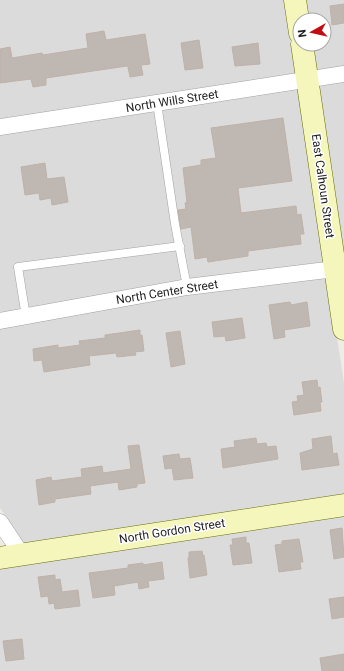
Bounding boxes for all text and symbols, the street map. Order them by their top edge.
north arrow [292,12,332,52]
text: N [296,28,310,38]
street label: North Wills Street [125,87,219,115]
street label: East Calhoun Street [309,133,337,239]
street label: North Center Street [115,277,219,307]
street label: North Gordon Street [118,516,226,546]

